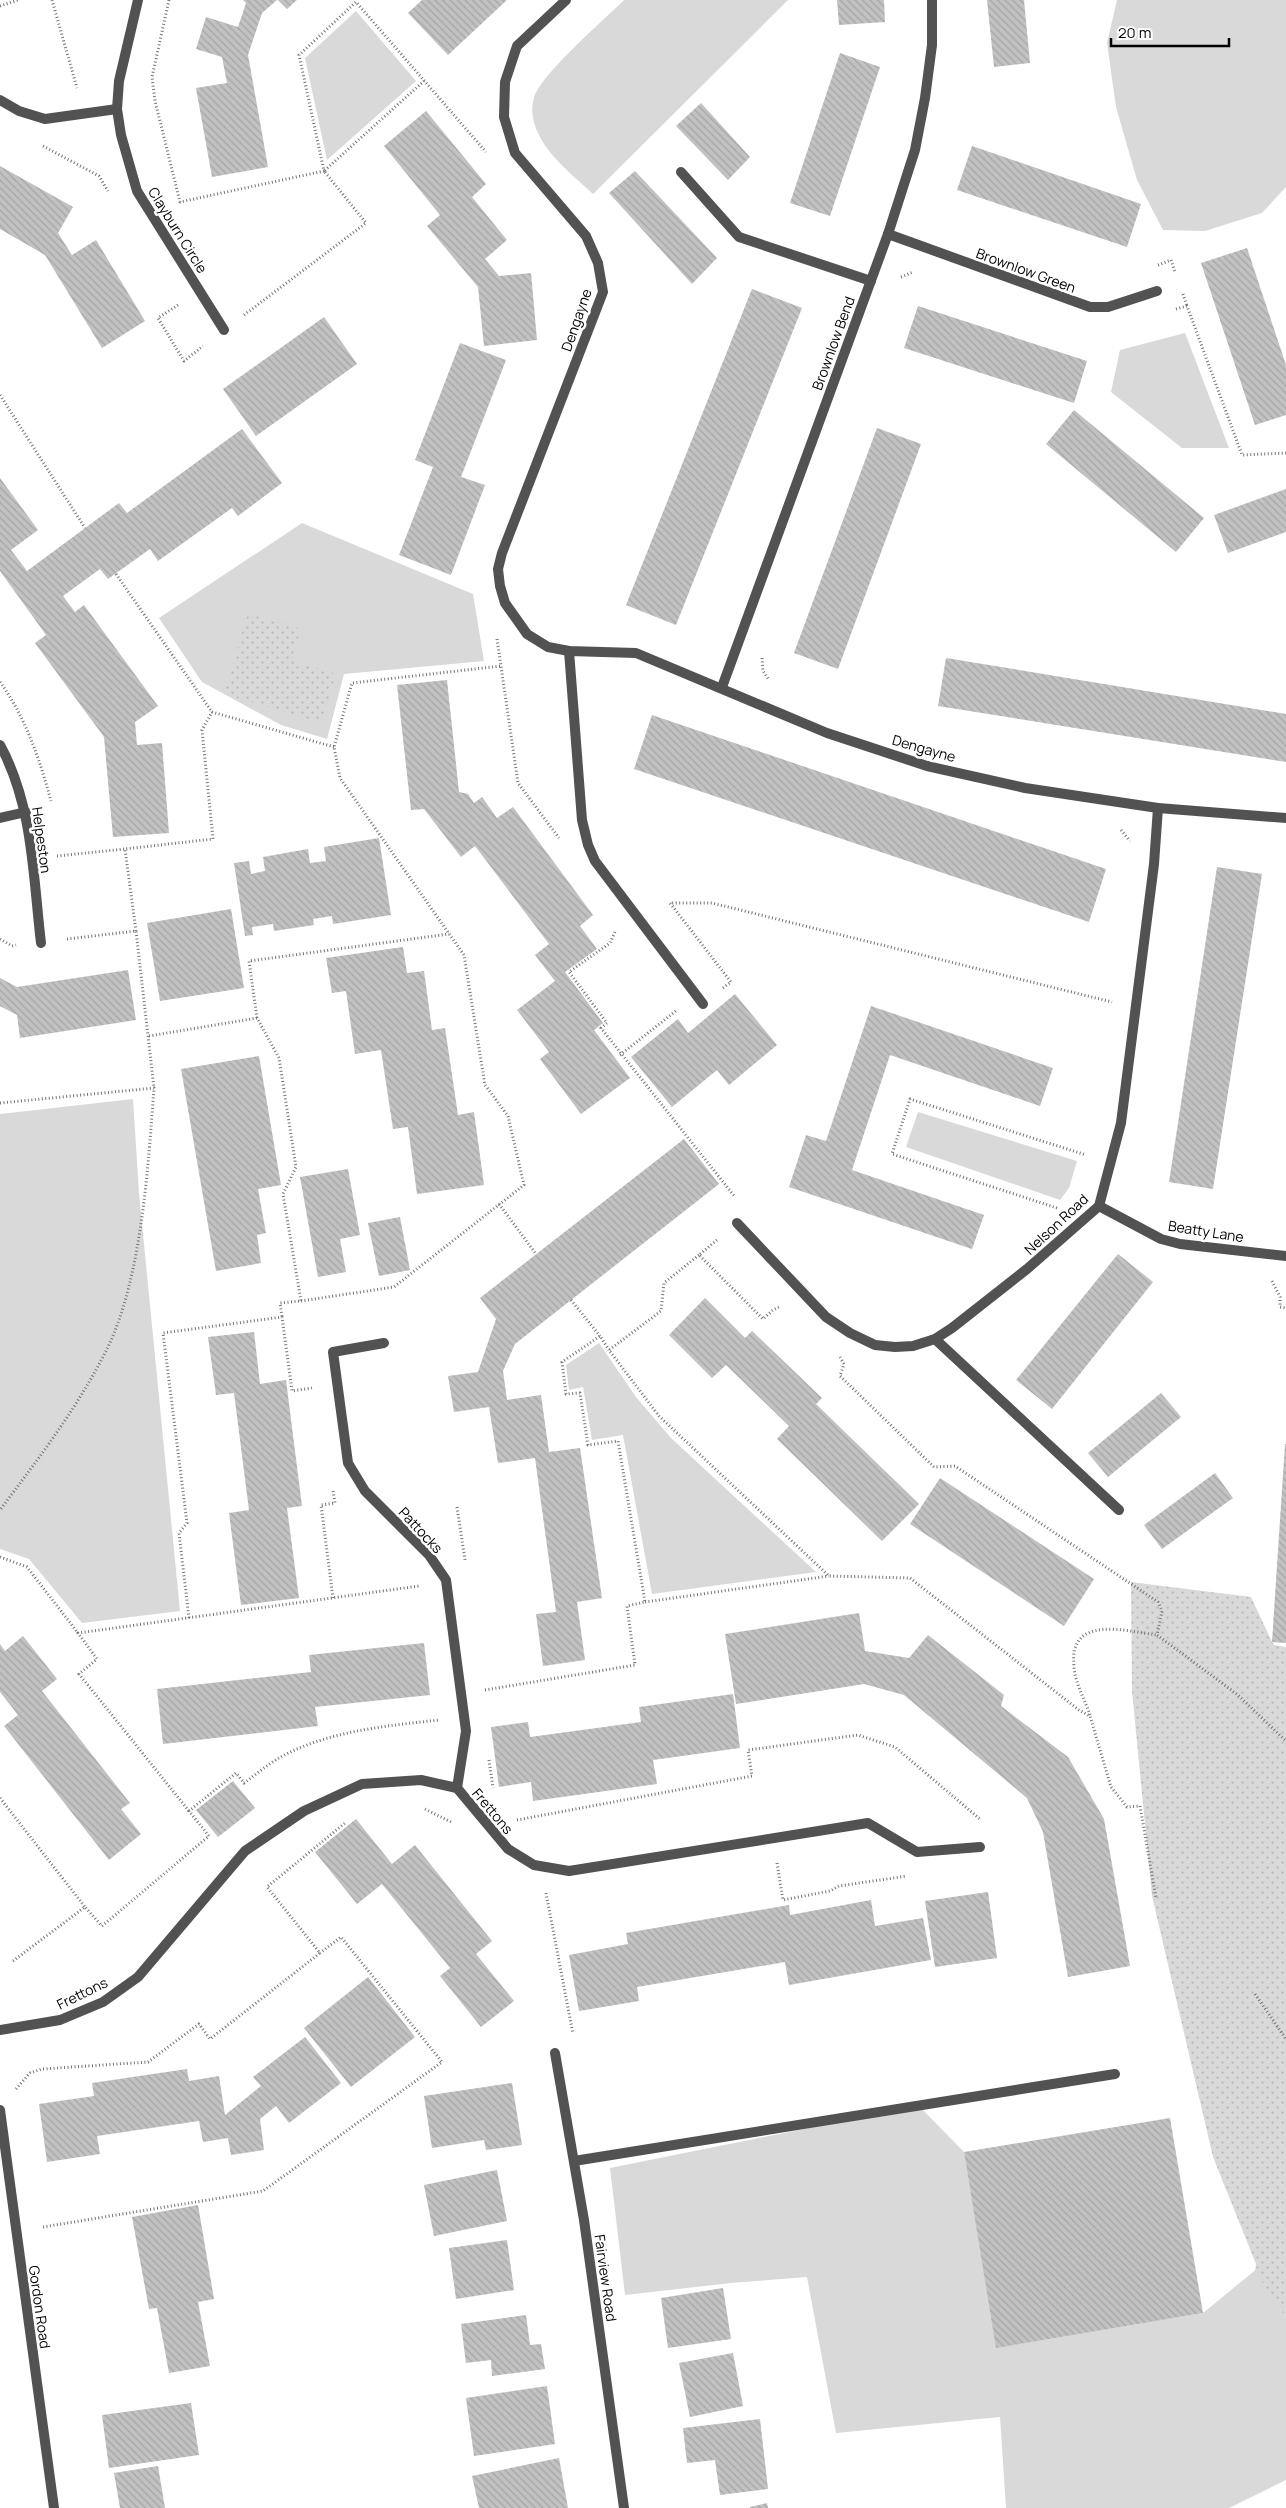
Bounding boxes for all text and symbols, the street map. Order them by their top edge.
scale bar [1111,15,1228,47]
text: 20 m [1118,22,1151,43]
street label: Clayburn Circle [144,183,212,277]
street label: Brownlow Green [974,243,1078,297]
street label: Dengayne [556,286,596,354]
street label: Brownlow Bend [807,293,859,393]
street label: Dengayne [890,730,958,766]
street label: Helpeston [28,806,56,874]
street label: Nelson Road [1020,1189,1092,1259]
street label: Beatty Lane [1167,1216,1245,1246]
street label: Pattocks [395,1503,447,1557]
street label: Frettons [468,1784,518,1838]
street label: Frettons [53,1973,111,2013]
street label: Fairview Road [590,2233,622,2323]
street label: Gordon Road [25,2264,55,2350]

